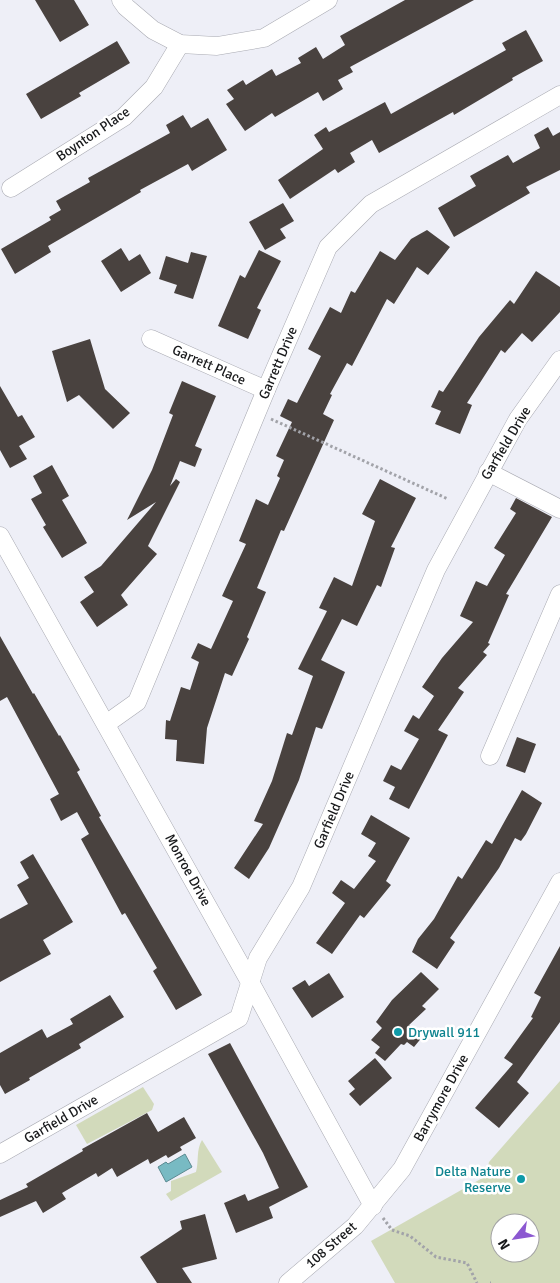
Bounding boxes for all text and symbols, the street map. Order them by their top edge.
street label: Boynton Place [53,103,133,165]
street label: Garrett Drive [255,324,301,402]
street label: Garrett Place [170,341,248,389]
street label: Garfield Drive [477,403,535,483]
street label: Garfield Drive [310,769,358,851]
street label: Monroe Drive [161,831,215,909]
place label: Drywall 911 [408,1024,480,1041]
marker: Drywall 911 [392,1026,404,1038]
street label: Barrymore Drive [410,1051,472,1145]
street label: Garfield Drive [21,1091,101,1147]
place label: Delta Nature Reserve [435,1163,511,1196]
marker: Delta Nature Reserve [515,1173,527,1185]
north arrow [490,1213,540,1263]
street label: 108 Street [302,1218,360,1272]
text: N [494,1236,514,1253]

